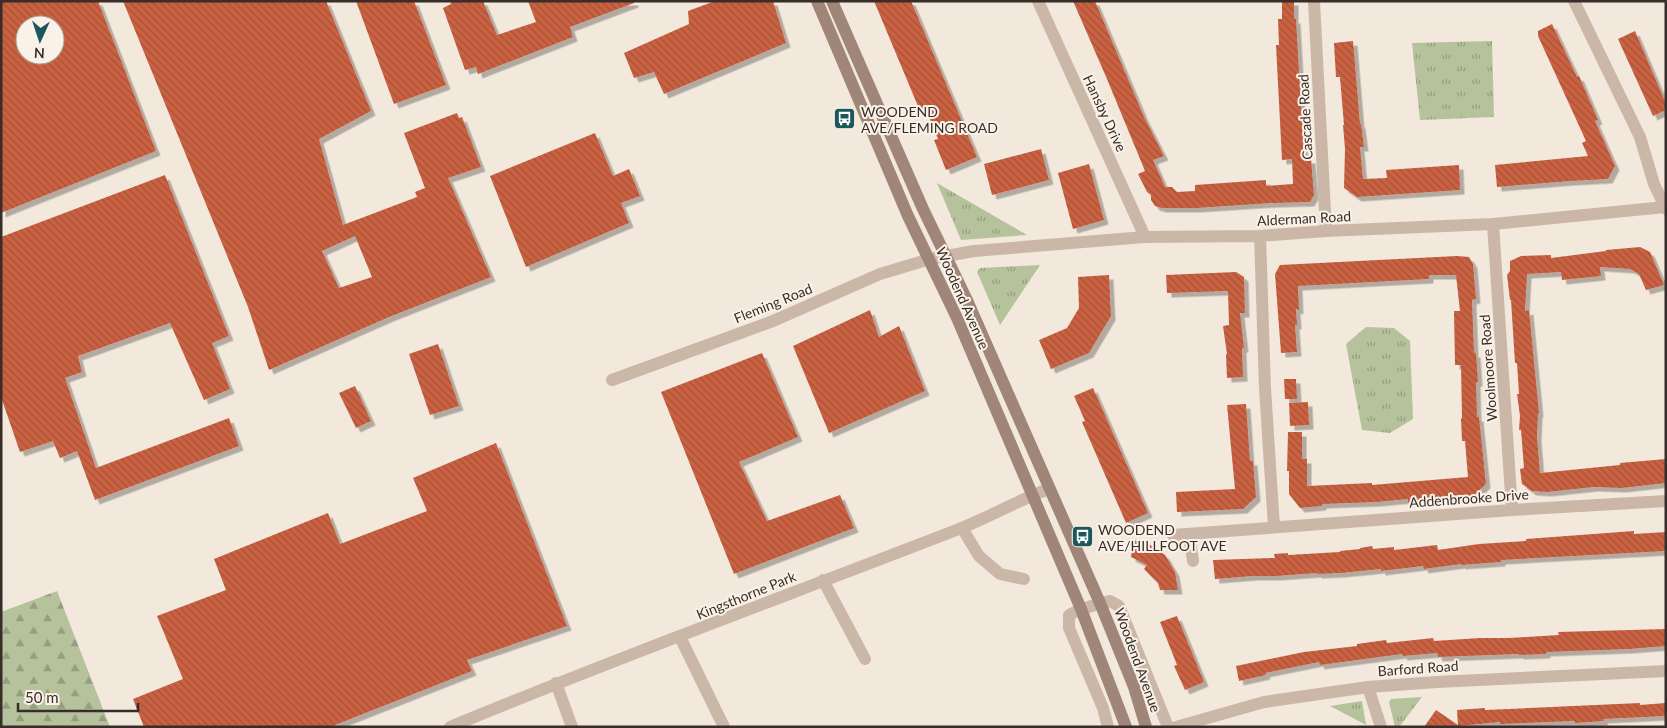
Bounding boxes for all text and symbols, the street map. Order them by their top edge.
north arrow [15,15,65,65]
text: N [33,45,45,62]
street label: Hansby Drive [1080,72,1130,154]
street label: Cascade Road [1294,74,1316,160]
place label: WOODEND AVE/FLEMING ROAD [861,103,998,136]
bus stop icon: WOODEND AVE/FLEMING ROAD [833,107,857,131]
street label: Alderman Road [1257,207,1351,229]
street label: Woodend Avenue [933,244,993,352]
street label: Fleming Road [731,280,815,326]
street label: Woolmoore Road [1476,314,1500,422]
street label: Addenbrooke Drive [1409,485,1529,511]
place label: WOODEND AVE/HILLFOOT AVE [1098,521,1227,554]
bus stop icon: WOODEND AVE/HILLFOOT AVE [1070,525,1094,549]
street label: Kingsthorne Park [694,567,799,623]
street label: Woodend Avenue [1111,605,1165,715]
street label: Barford Road [1377,657,1459,679]
scale bar [18,680,138,712]
text: 50 m [25,688,59,706]

